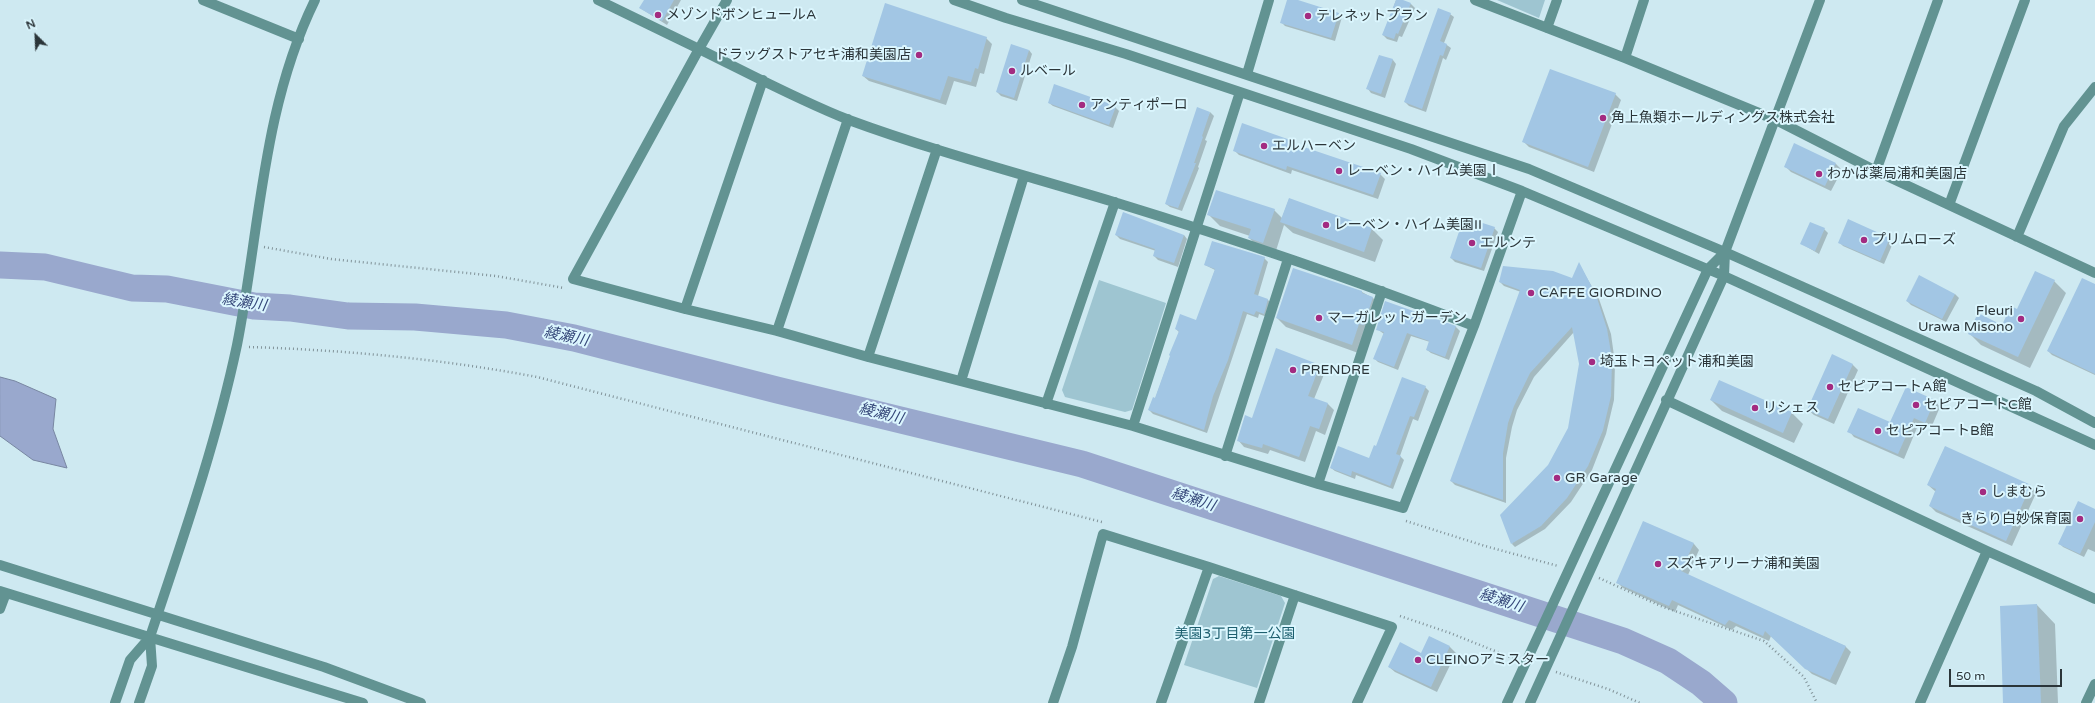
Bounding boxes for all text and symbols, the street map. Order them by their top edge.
place label: メゾンドボンヒュールA [666,7,816,23]
place label: テレネットプラン [1316,8,1428,24]
marker: メゾンドボンヒュールA [653,10,663,20]
marker: テレネットプラン [1303,11,1313,21]
north arrow [16,16,56,56]
text: N [24,17,38,32]
place label: ドラッグストアセキ浦和美園店 [715,47,911,63]
marker: ドラッグストアセキ浦和美園店 [914,50,924,60]
place label: ルベール [1020,63,1076,79]
marker: ルベール [1007,66,1017,76]
place label: アンティポーロ [1090,97,1188,113]
marker: アンティポーロ [1077,100,1087,110]
place label: 角上魚類ホールディングス株式会社 [1611,110,1835,126]
marker: 角上魚類ホールディングス株式会社 [1598,113,1608,123]
place label: エルハーベン [1272,138,1356,154]
marker: エルハーベン [1259,141,1269,151]
place label: レーベン・ハイム美園Ⅰ [1347,163,1501,179]
marker: レーベン・ハイム美園Ⅰ [1334,166,1344,176]
place label: わかば薬局浦和美園店 [1827,166,1967,182]
marker: わかば薬局浦和美園店 [1814,169,1824,179]
place label: レーベン・ハイム美園II [1334,217,1482,233]
marker: レーベン・ハイム美園II [1321,220,1331,230]
place label: プリムローズ [1872,232,1956,248]
place label: エルンテ [1480,235,1536,251]
marker: プリムローズ [1859,235,1869,245]
marker: エルンテ [1467,238,1477,248]
place label: CAFFE GIORDINO [1539,285,1662,301]
marker: CAFFE GIORDINO [1526,288,1536,298]
water label: 綾瀬川 [220,291,268,315]
place label: Fleuri Urawa Misono [1918,303,2013,336]
place label: マーガレットガーデン [1327,310,1467,326]
marker: マーガレットガーデン [1314,313,1324,323]
marker: Fleuri Urawa Misono [2016,314,2026,324]
water label: 綾瀬川 [542,324,590,350]
place label: 埼玉トヨペット浦和美園 [1600,354,1754,370]
marker: 埼玉トヨペット浦和美園 [1587,357,1597,367]
place label: PRENDRE [1301,362,1370,378]
marker: PRENDRE [1288,365,1298,375]
place label: セピアコートA館 [1838,379,1946,395]
marker: セピアコートA館 [1825,382,1835,392]
place label: セピアコートC館 [1924,397,2032,413]
water label: 綾瀬川 [857,400,905,428]
place label: リシェス [1763,400,1819,416]
marker: セピアコートC館 [1911,400,1921,410]
marker: リシェス [1750,403,1760,413]
place label: セピアコートB館 [1886,423,1994,439]
marker: セピアコートB館 [1873,426,1883,436]
place label: GR Garage [1565,470,1638,486]
marker: GR Garage [1552,473,1562,483]
water label: 綾瀬川 [1169,484,1217,516]
place label: しまむら [1991,484,2047,500]
marker: しまむら [1978,487,1988,497]
place label: きらり白妙保育園 [1960,511,2072,527]
marker: きらり白妙保育園 [2075,514,2085,524]
place label: スズキアリーナ浦和美園 [1666,556,1820,572]
marker: スズキアリーナ浦和美園 [1653,559,1663,569]
water label: 綾瀬川 [1477,585,1525,617]
park label: 美園3丁目第一公園 [1175,626,1295,642]
place label: CLEINOアミスター [1426,652,1549,668]
marker: CLEINOアミスター [1413,655,1423,665]
scale bar [1951,661,2064,687]
text: 50 m [1956,669,1985,683]

